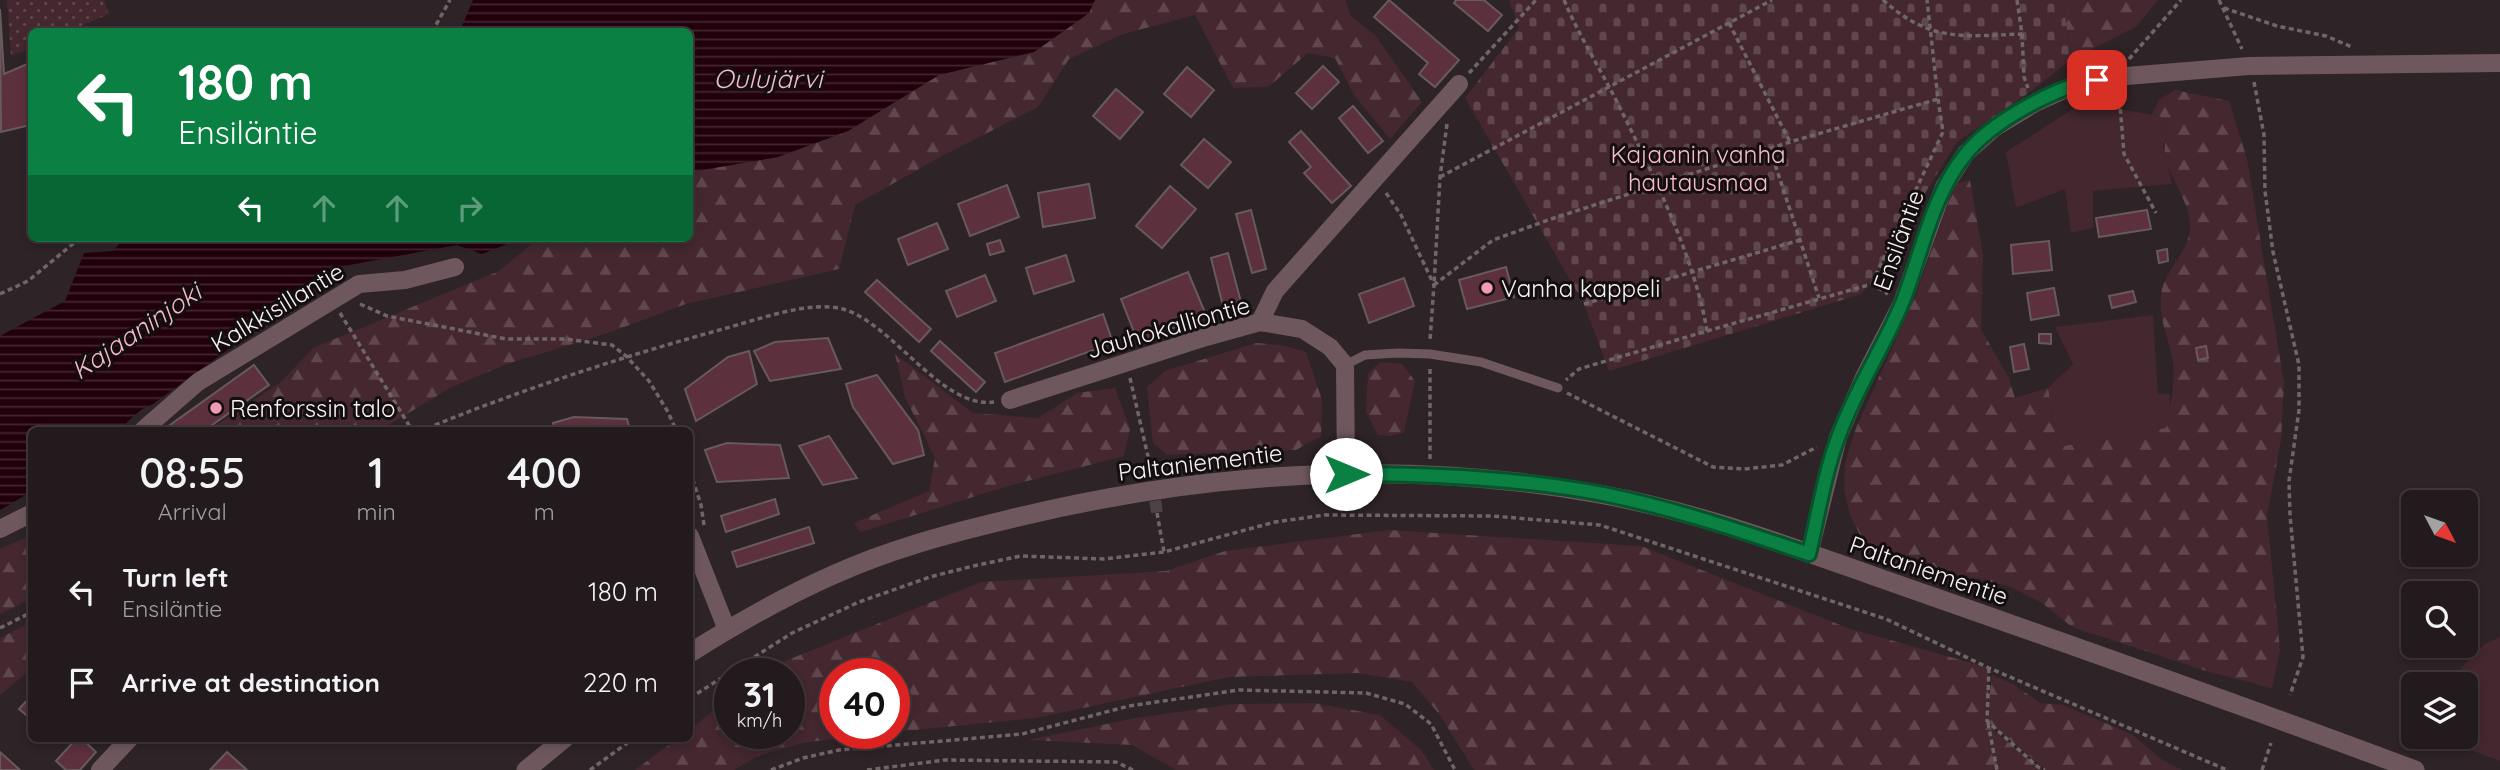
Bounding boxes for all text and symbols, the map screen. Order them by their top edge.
pin [2067,50,2127,110]
text: 180 m [178,51,313,112]
icon: left [63,56,154,147]
icon: arrive [2078,61,2116,99]
water label: Oulujärvi [714,62,826,95]
text: Ensiläntie [178,112,318,152]
park label: Kajaanin vanha hautausmaa [1610,139,1786,197]
street label: Ensiläntie [1866,186,1930,294]
icon: left [232,189,270,227]
icon: ahead [305,189,343,227]
icon: ahead [378,189,416,227]
icon: right [451,189,489,227]
street label: Kalkkisillantie [205,256,349,358]
water label: Kajaaninjoki [65,273,210,387]
place label: Vanha kappeli [1501,273,1660,303]
marker: Vanha kappeli [1479,280,1495,296]
street label: Jauhokalliontie [1083,289,1253,365]
place label: Renforssin talo [230,393,395,423]
marker: Renforssin talo [208,400,224,416]
street label: Paltaniementie [1116,437,1284,487]
position arrow [1309,437,1383,511]
text: 08:55 [139,446,245,499]
text: 1 [368,446,384,499]
text: 400 [507,446,582,499]
north arrow [2401,490,2478,567]
map controls [2401,490,2478,749]
text: Arrival [158,497,227,526]
text: min [357,497,396,526]
text: m [534,497,555,526]
street label: Paltaniementie [1846,529,2012,611]
text: Turn left [122,561,229,594]
icon: left [63,573,101,611]
text: 180 m [588,575,658,608]
button: search [2401,581,2478,658]
text: Ensiläntie [122,594,222,623]
speed limit sign: 40 [819,658,910,749]
icon: arrive [63,664,101,702]
text: Arrive at destination [122,666,380,699]
text: 220 m [583,666,658,699]
text: 31 [743,672,776,716]
button: layers [2401,672,2478,749]
text: km/h [737,709,782,732]

